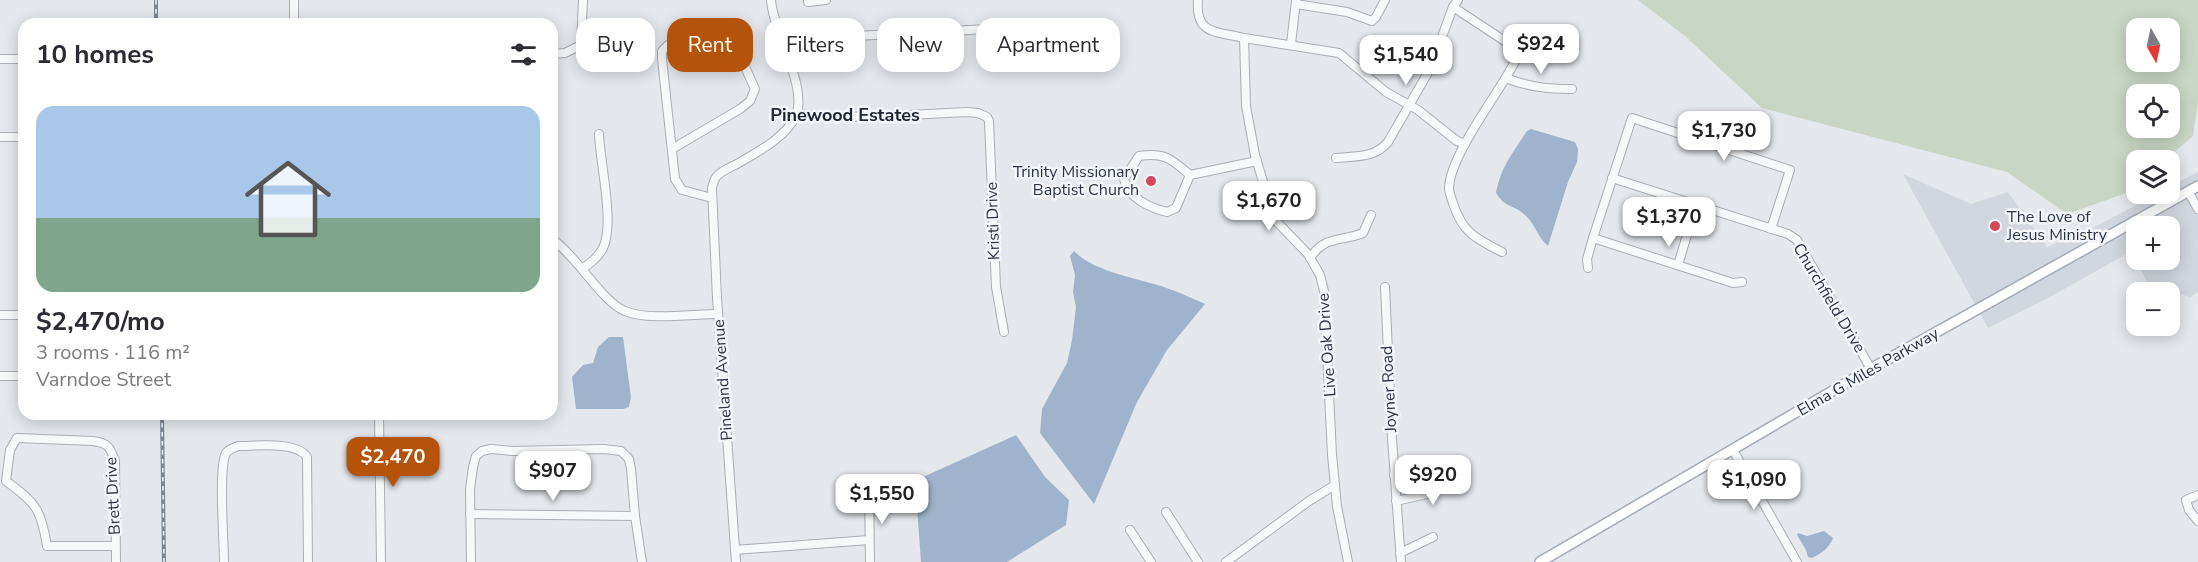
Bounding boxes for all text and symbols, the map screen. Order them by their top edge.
chip: Buy [576,18,655,72]
chip: Rent [667,18,753,72]
chip: Filters [765,18,865,72]
chip: New [877,18,964,72]
chip: Apartment [976,18,1120,72]
north arrow [2126,18,2180,72]
map controls [2126,18,2180,336]
pin: $924 [1505,24,1577,75]
text: $924 [1517,30,1565,57]
pin: $1,540 [1357,35,1455,86]
text: 10 homes [36,37,154,72]
icon: filters [507,38,540,71]
text: $1,540 [1374,41,1438,68]
button: locate [2126,84,2180,138]
district label: Pinewood Estates [770,103,920,127]
pin: $1,730 [1675,111,1773,162]
text: $1,730 [1692,117,1756,144]
icon: home [234,145,342,253]
button: layers [2126,150,2180,204]
place label: Trinity Missionary Baptist Church [1013,161,1140,201]
marker: Trinity Missionary Baptist Church [1144,174,1158,188]
street label: Kristi Drive [981,181,1005,261]
pin: $1,670 [1220,181,1318,232]
text: $1,670 [1237,187,1301,214]
pin: $1,370 [1620,197,1718,248]
text: $1,370 [1637,203,1701,230]
place label: The Love of Jesus Ministry [2006,206,2108,246]
button: + [2126,216,2180,270]
marker: The Love of Jesus Ministry [1988,219,2002,233]
street label: Churchfield Drive [1788,239,1870,357]
button: − [2126,282,2180,336]
street label: Live Oak Drive [1312,292,1342,398]
text: $2,470/mo [36,304,165,339]
street label: Pineland Avenue [708,319,738,441]
street label: Elma G Miles Parkway [1793,322,1943,422]
text: 3 rooms · 116 m² [36,339,190,366]
street label: Joyner Road [1376,345,1402,434]
text: Varndoe Street [36,366,171,393]
pin: $2,470 [344,437,442,488]
text: $2,470 [361,443,425,470]
pin: $907 [517,451,589,502]
pin: $920 [1397,455,1469,506]
street label: Brett Drive [100,456,126,536]
text: $907 [529,457,577,484]
pin: $1,090 [1705,460,1803,511]
text: $920 [1409,461,1457,488]
text: $1,090 [1722,466,1786,493]
pin: $1,550 [833,474,931,525]
text: $1,550 [850,480,914,507]

